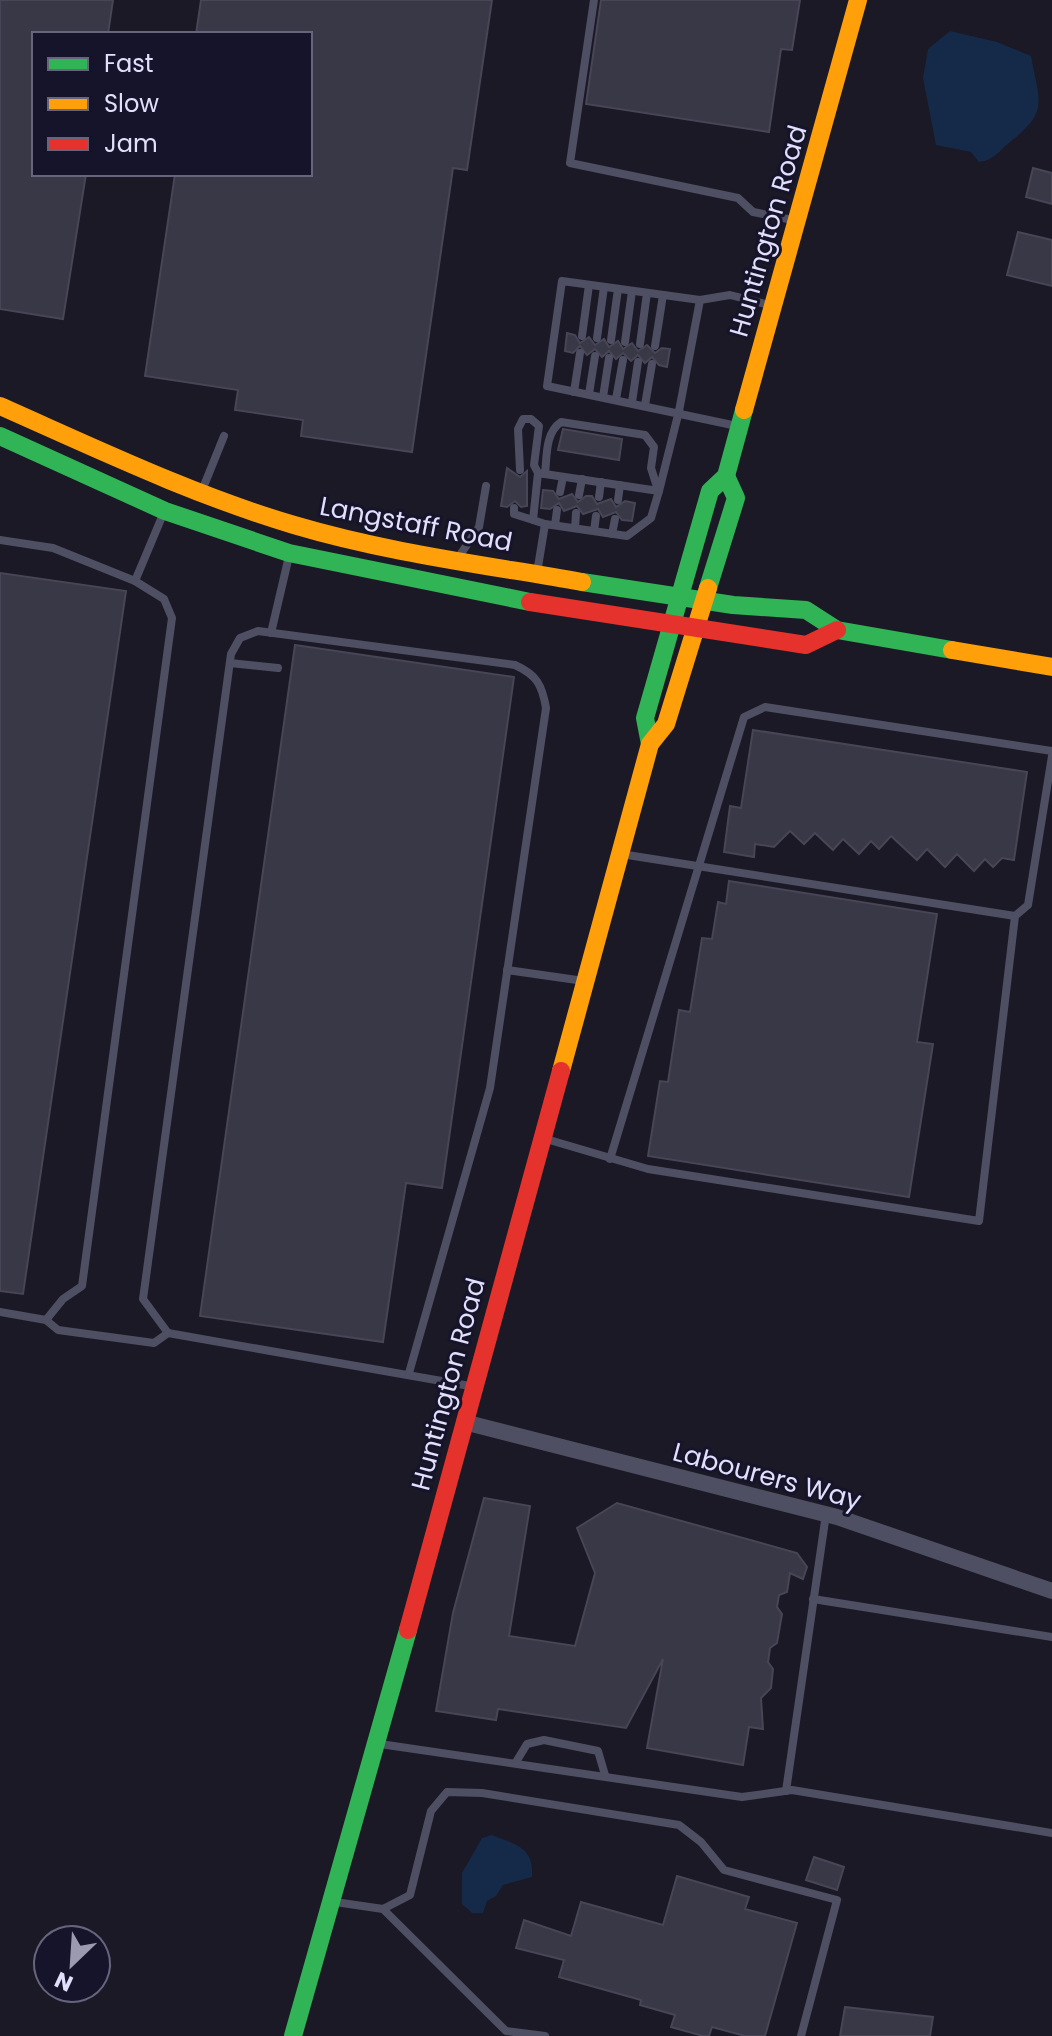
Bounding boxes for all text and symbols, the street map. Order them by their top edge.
legend [32,32,312,176]
text: Fast [104,47,154,80]
text: Slow [104,87,159,120]
street label: Huntington Road [721,121,815,341]
text: Jam [104,127,158,160]
street label: Langstaff Road [317,488,515,560]
street label: Huntington Road [402,1274,494,1494]
street label: Labourers Way [669,1434,865,1518]
north arrow [32,1924,112,2004]
text: N [50,1964,78,1999]

